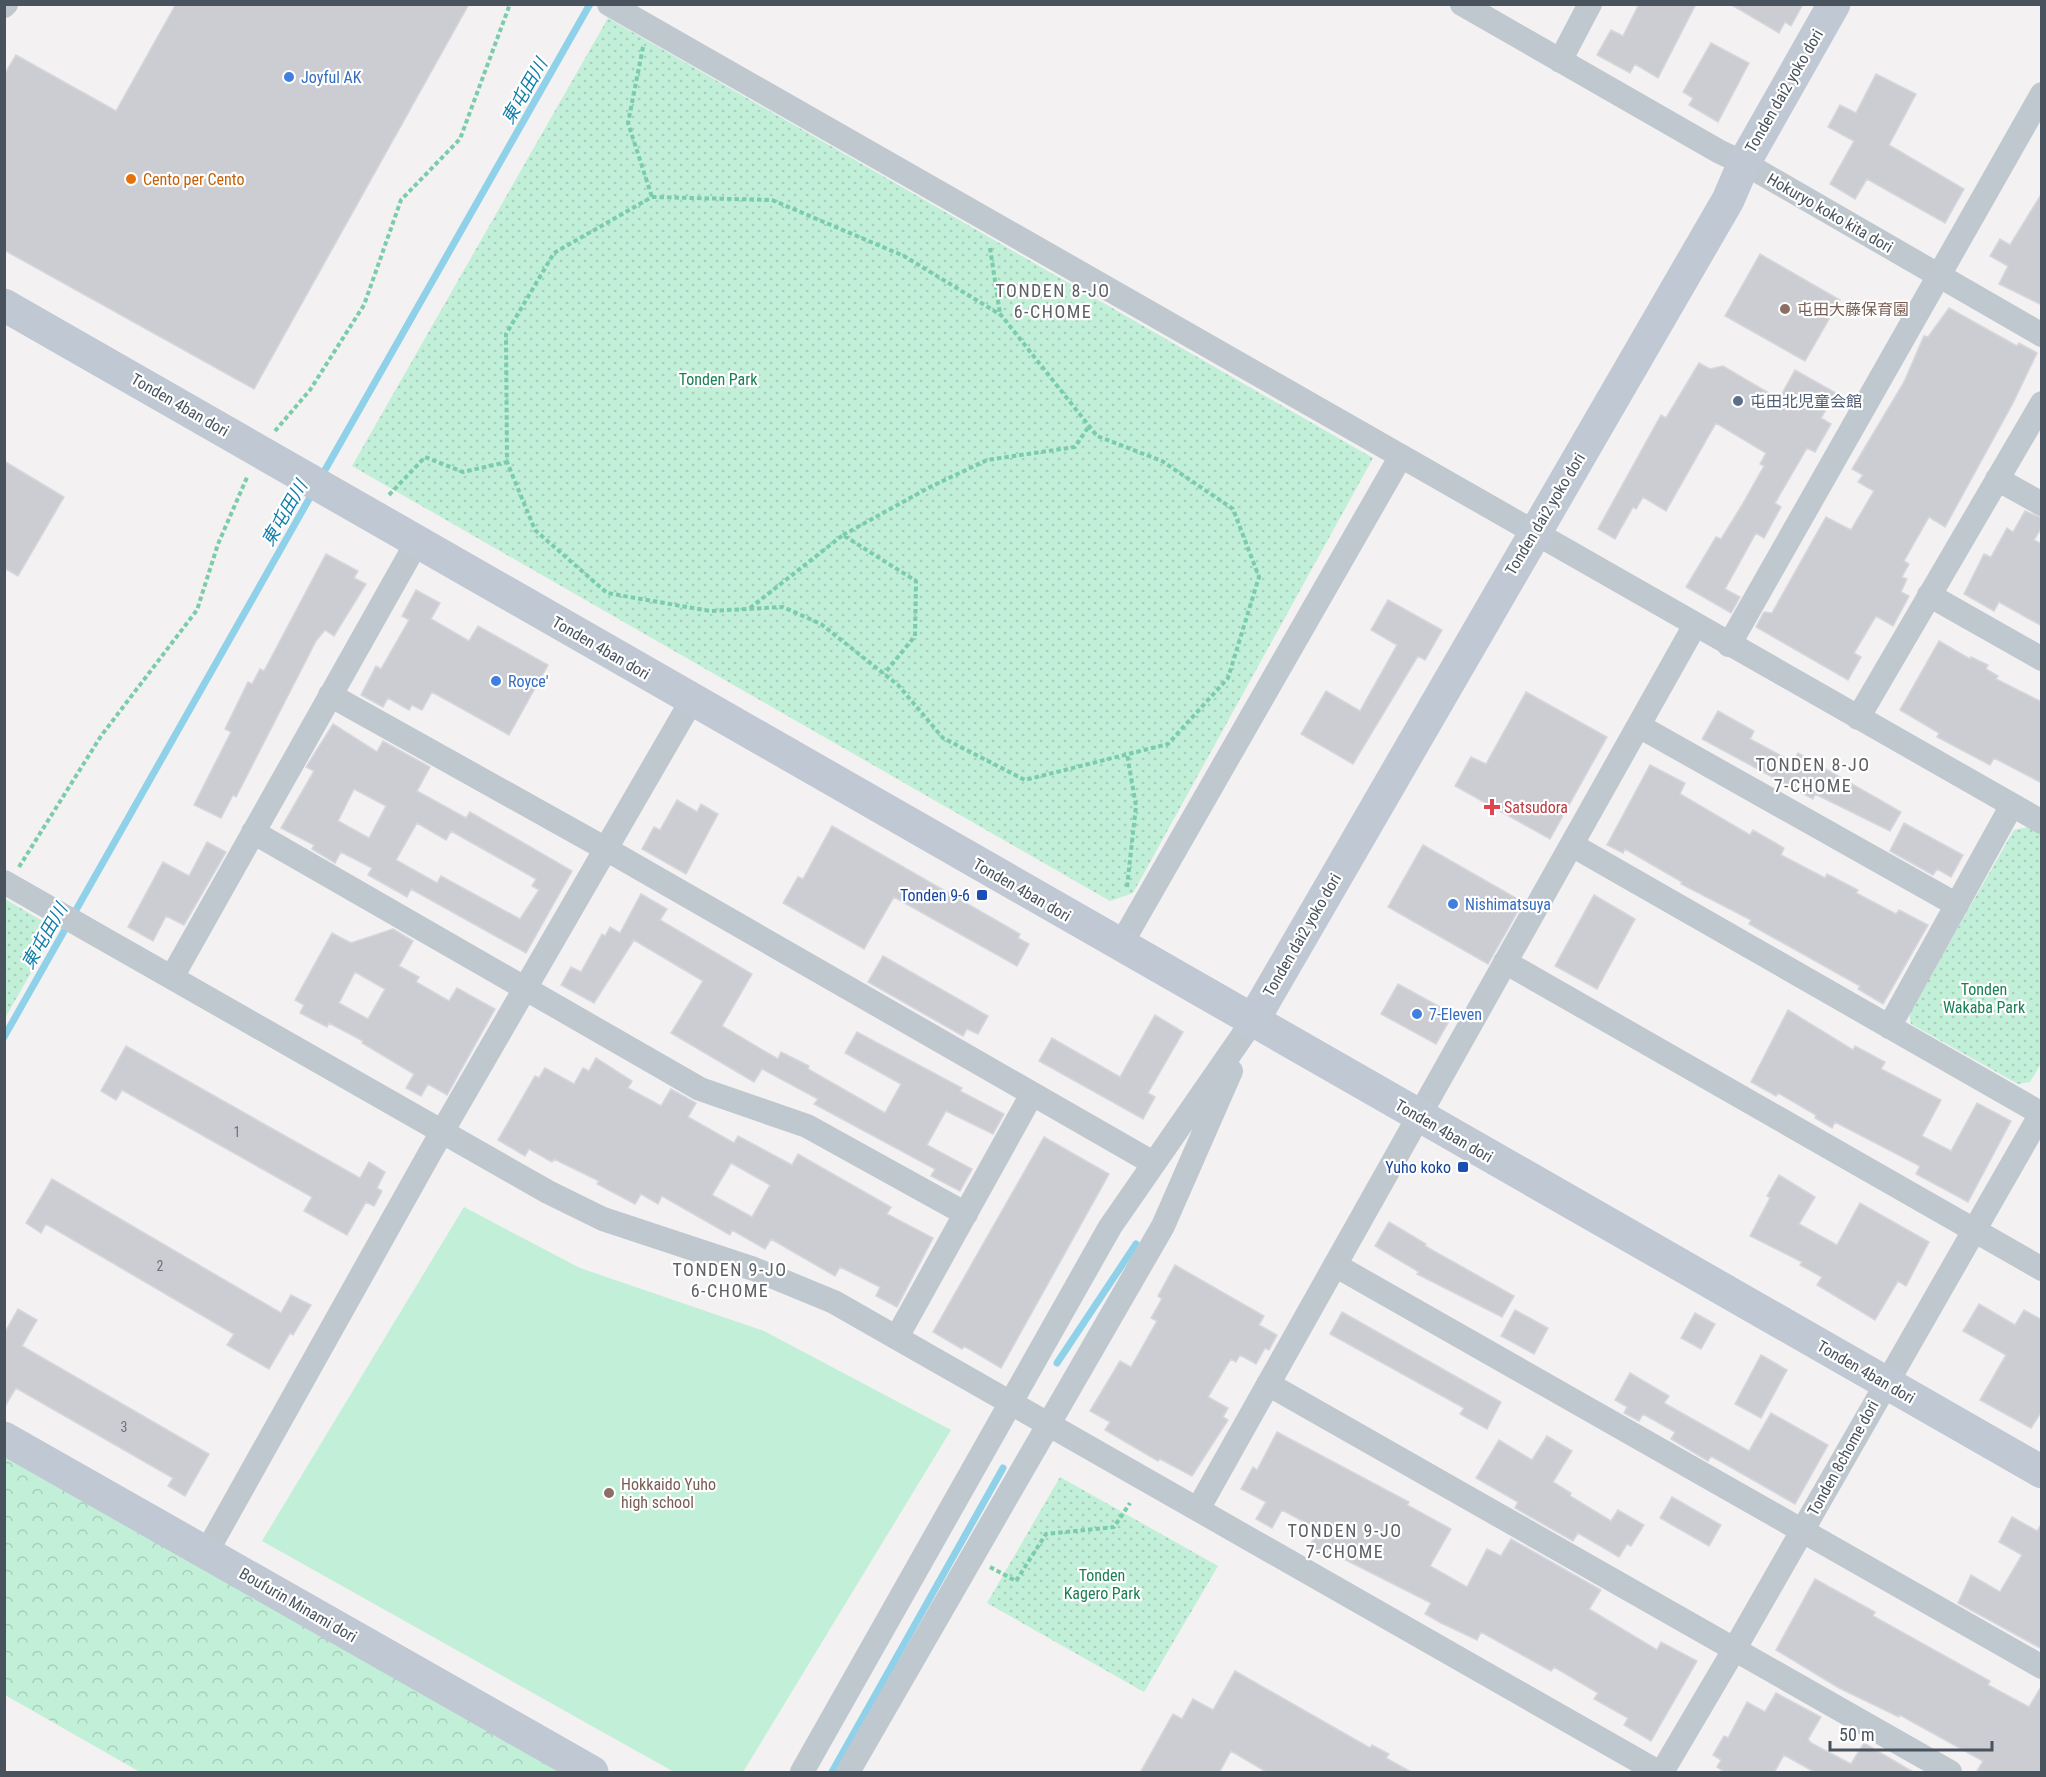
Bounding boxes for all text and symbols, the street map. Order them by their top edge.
street label: Tonden dai2 yoko dori [1741,26,1827,156]
water label: 東屯田川 [497,53,552,127]
place label: Joyful AK [301,68,362,87]
marker: Joyful AK [282,70,296,84]
street label: Hokuryo koko kita dori [1764,169,1896,257]
place label: Cento per Cento [143,170,244,189]
marker: Cento per Cento [124,172,138,186]
district label: TONDEN 8-JO 6-CHOME [996,280,1110,322]
place label: 屯田大藤保育園 [1797,300,1909,319]
marker: 屯田大藤保育園 [1778,302,1792,316]
street label: Tonden 4ban dori [128,369,232,441]
park label: Tonden Park [679,370,758,389]
place label: 屯田北児童会館 [1750,392,1862,411]
marker: 屯田北児童会館 [1731,394,1745,408]
street label: Tonden dai2 yoko dori [1501,450,1589,578]
water label: 東屯田川 [257,475,312,549]
street label: Tonden 4ban dori [549,612,653,684]
place label: Royce' [508,672,549,691]
marker: Royce' [489,674,503,688]
district label: TONDEN 8-JO 7-CHOME [1756,754,1870,796]
place label: Satsudora [1504,798,1568,817]
marker: Satsudora [1485,800,1499,814]
street label: Tonden 4ban dori [970,854,1074,926]
street label: Tonden dai2 yoko dori [1259,870,1345,1000]
place label: Tonden 9-6 [900,886,970,905]
marker: Tonden 9-6 [975,888,989,902]
place label: Nishimatsuya [1465,895,1551,914]
marker: Nishimatsuya [1446,897,1460,911]
water label: 東屯田川 [17,898,72,972]
park label: Tonden Wakaba Park [1943,980,2026,1017]
place label: 7-Eleven [1429,1005,1482,1024]
marker: 7-Eleven [1410,1007,1424,1021]
street label: Tonden 4ban dori [1392,1095,1496,1167]
house number: 1 [234,1124,240,1140]
place label: Yuho koko [1385,1158,1451,1177]
marker: Yuho koko [1456,1160,1470,1174]
house number: 2 [157,1258,164,1274]
district label: TONDEN 9-JO 6-CHOME [673,1259,787,1301]
street label: Tonden 4ban dori [1814,1336,1918,1408]
street label: Tonden 8chome dori [1803,1397,1883,1519]
house number: 3 [121,1419,127,1435]
place label: Hokkaido Yuho high school [621,1475,716,1512]
marker: Hokkaido Yuho high school [602,1486,616,1500]
district label: TONDEN 9-JO 7-CHOME [1288,1520,1402,1562]
street label: Boufurin Minami dori [236,1564,360,1646]
park label: Tonden Kagero Park [1064,1566,1141,1603]
scale bar [1830,1714,1992,1752]
text: 50 m [1839,1724,1874,1745]

